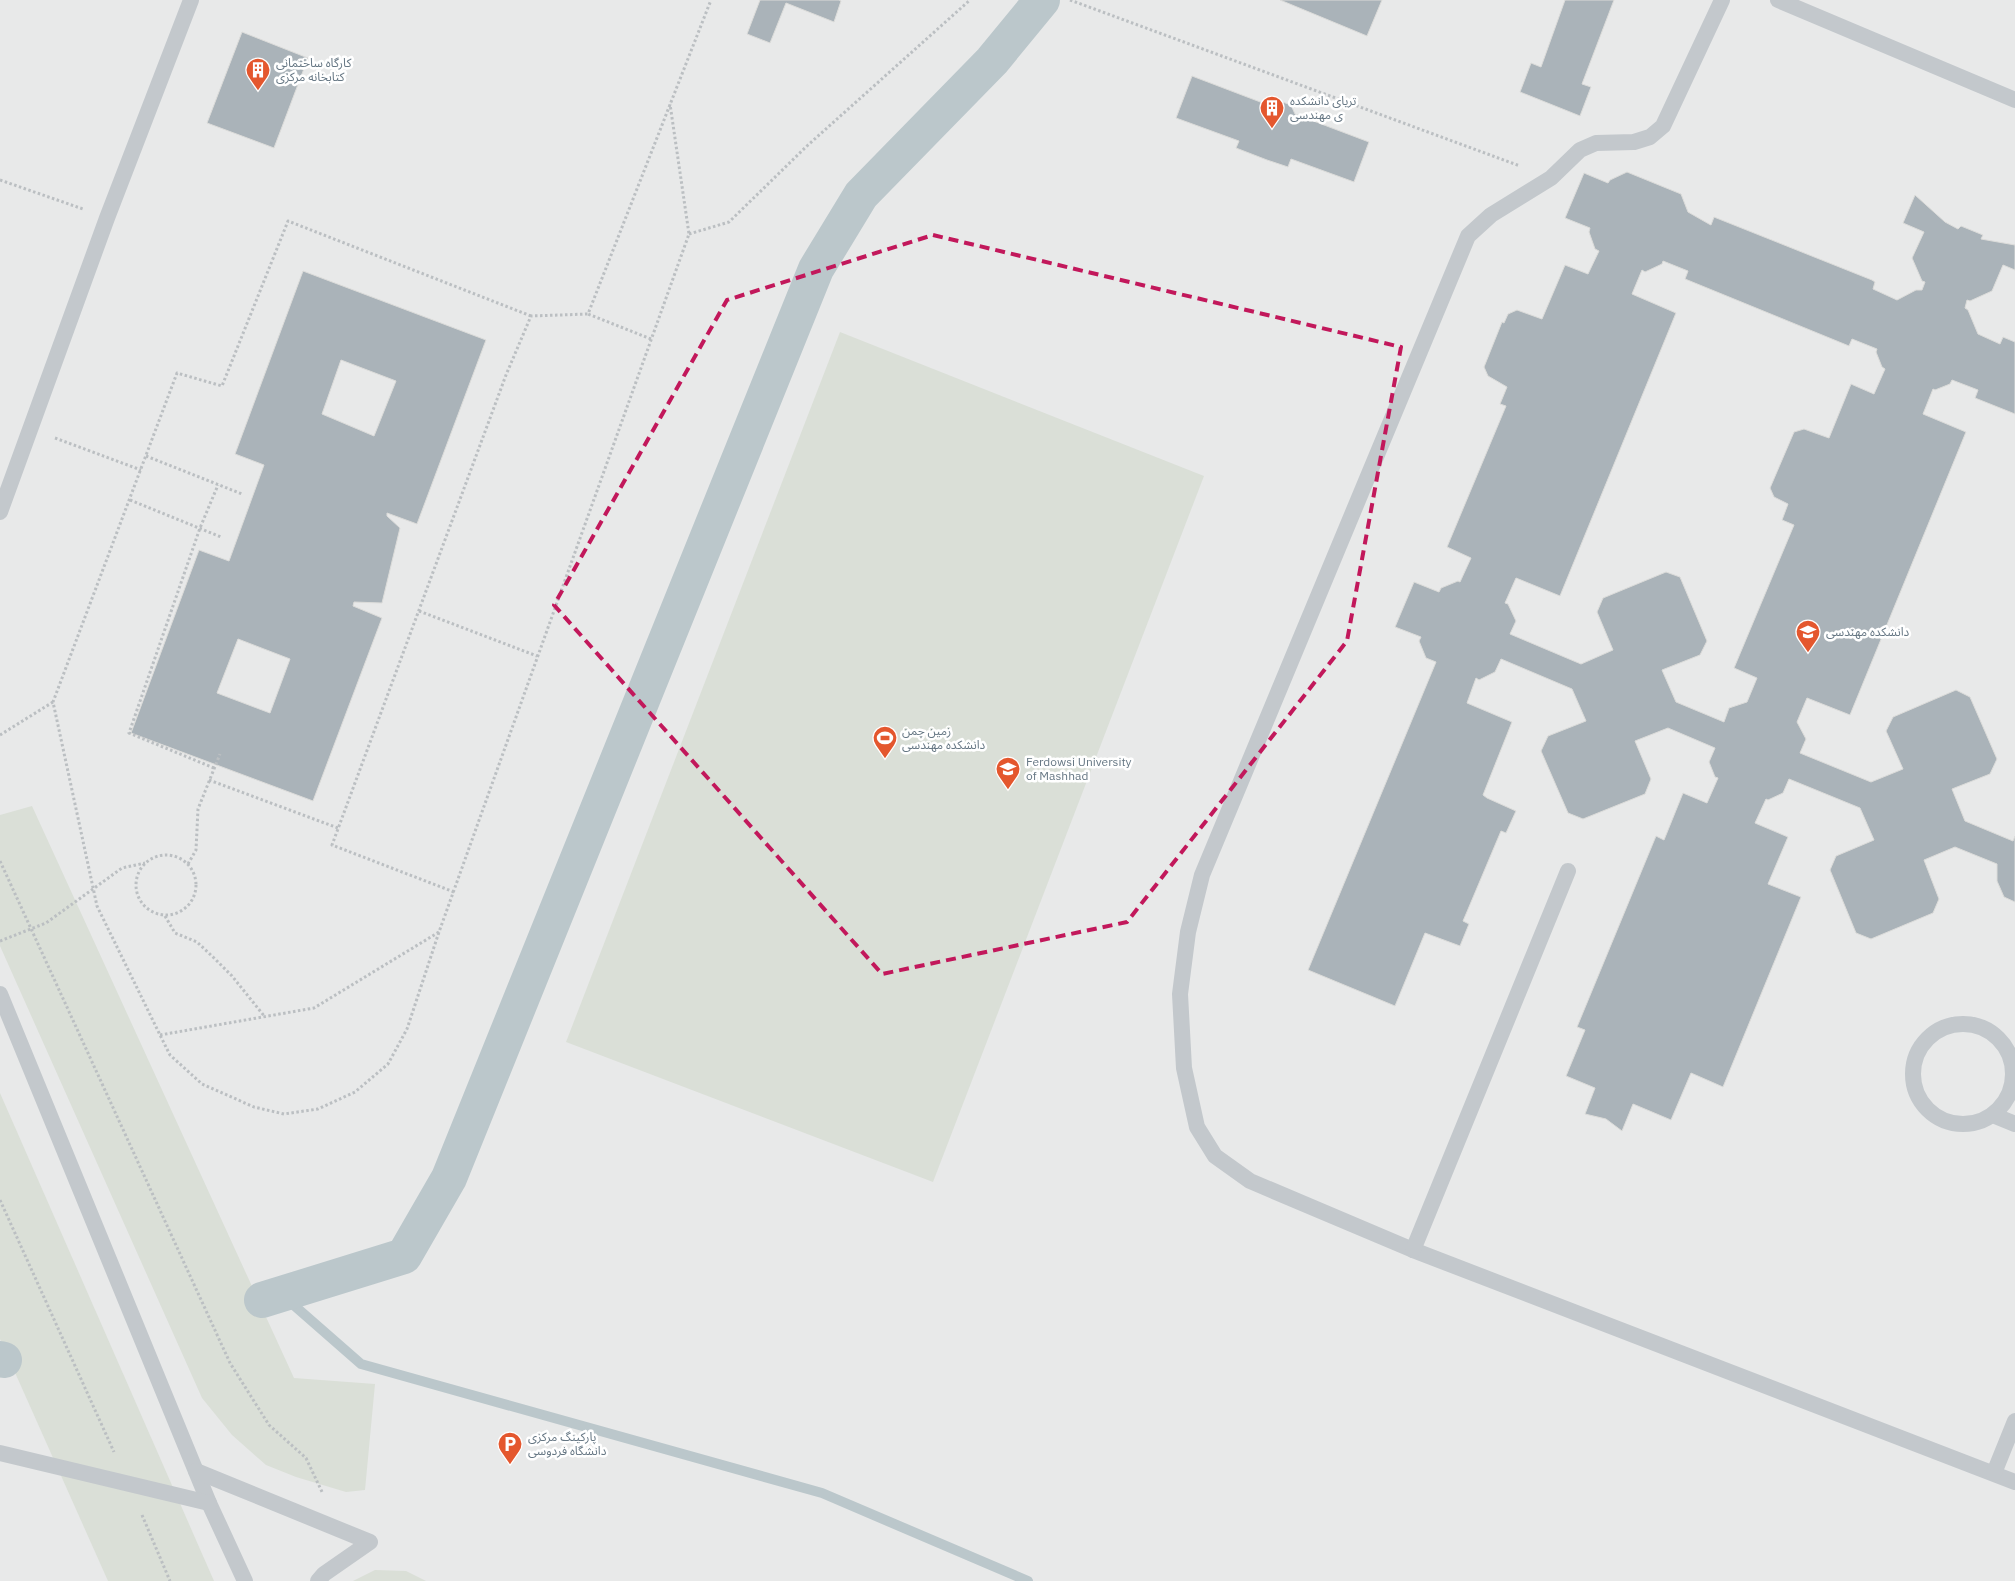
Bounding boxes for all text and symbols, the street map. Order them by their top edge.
place label: کارگاه ساختمانی کتابخانه مرکزی [276,55,352,84]
building icon: کارگاه ساختمانی کتابخانه مرکزی [245,57,271,91]
place label: تریای دانشکده ی مهندسی [1290,93,1357,122]
building icon: تریای دانشکده ی مهندسی [1259,95,1285,129]
school or university icon: دانشکده مهندسی [1795,619,1821,653]
place label: دانشکده مهندسی [1826,624,1910,639]
place label: زمین چمن دانشکده مهندسی [902,723,986,752]
sports icon: زمین چمن دانشکده مهندسی [872,725,898,759]
place label: Ferdowsi University of Mashhad [1026,754,1132,783]
school or university icon: Ferdowsi University of Mashhad [995,756,1021,790]
place label: پارکینگ مرکزی دانشگاه فردوسی [528,1429,607,1458]
parking icon: پارکینگ مرکزی دانشگاه فردوسی [497,1431,523,1465]

